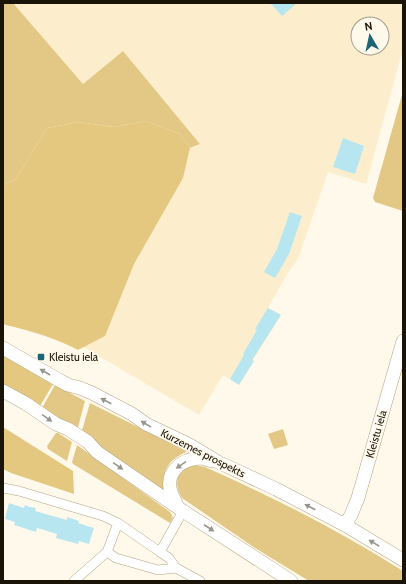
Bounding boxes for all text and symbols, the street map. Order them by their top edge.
north arrow [350,16,390,56]
text: N [363,19,373,34]
place label: Kleistu iela [49,350,99,364]
marker: Kleistu iela [36,352,46,362]
one-way arrow [39,369,51,376]
one-way arrow [101,397,112,404]
street label: Kleistu iela [363,408,390,460]
one-way arrow [41,414,52,422]
one-way arrow [140,420,152,427]
street label: Kurzemes prospekts [158,426,248,481]
one-way arrow [175,461,186,469]
one-way arrow [113,462,123,470]
one-way arrow [305,504,316,510]
one-way arrow [204,524,214,532]
one-way arrow [368,539,380,546]

